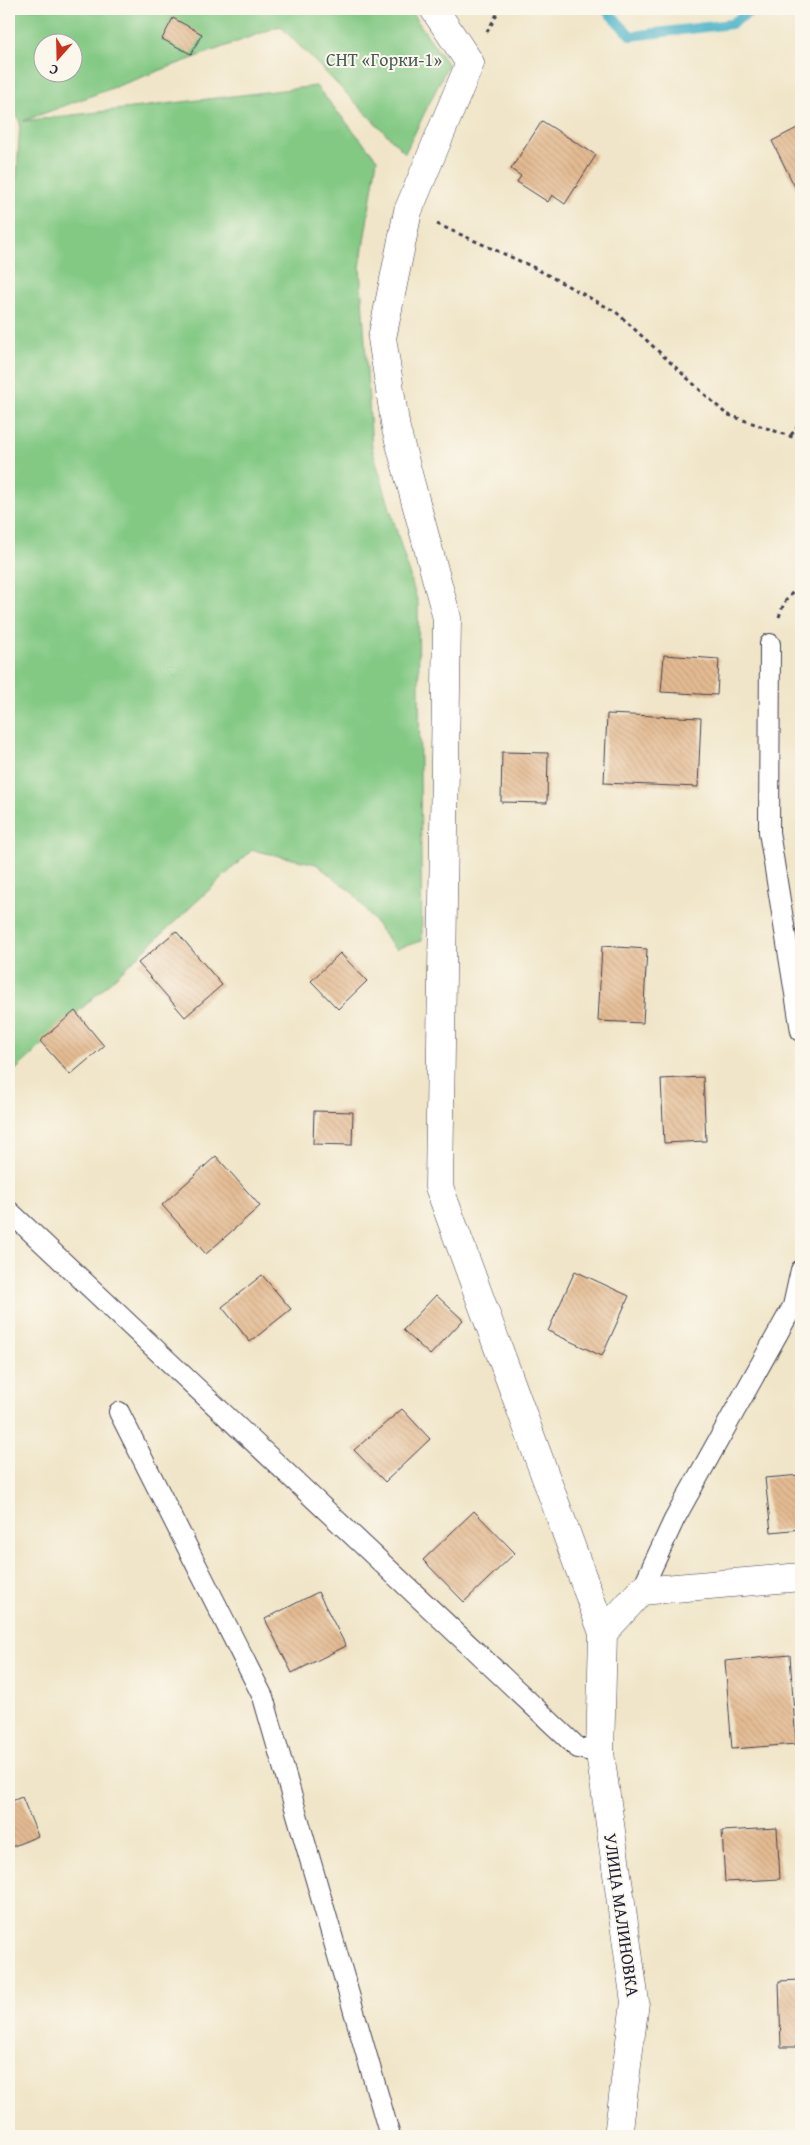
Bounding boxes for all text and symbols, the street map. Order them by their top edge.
north arrow [32,32,82,82]
park label: СНТ «Горки-1» [326,46,442,73]
text: С [46,59,61,81]
street label: УЛИЦА МАЛИНОВКА [597,1832,647,1998]

